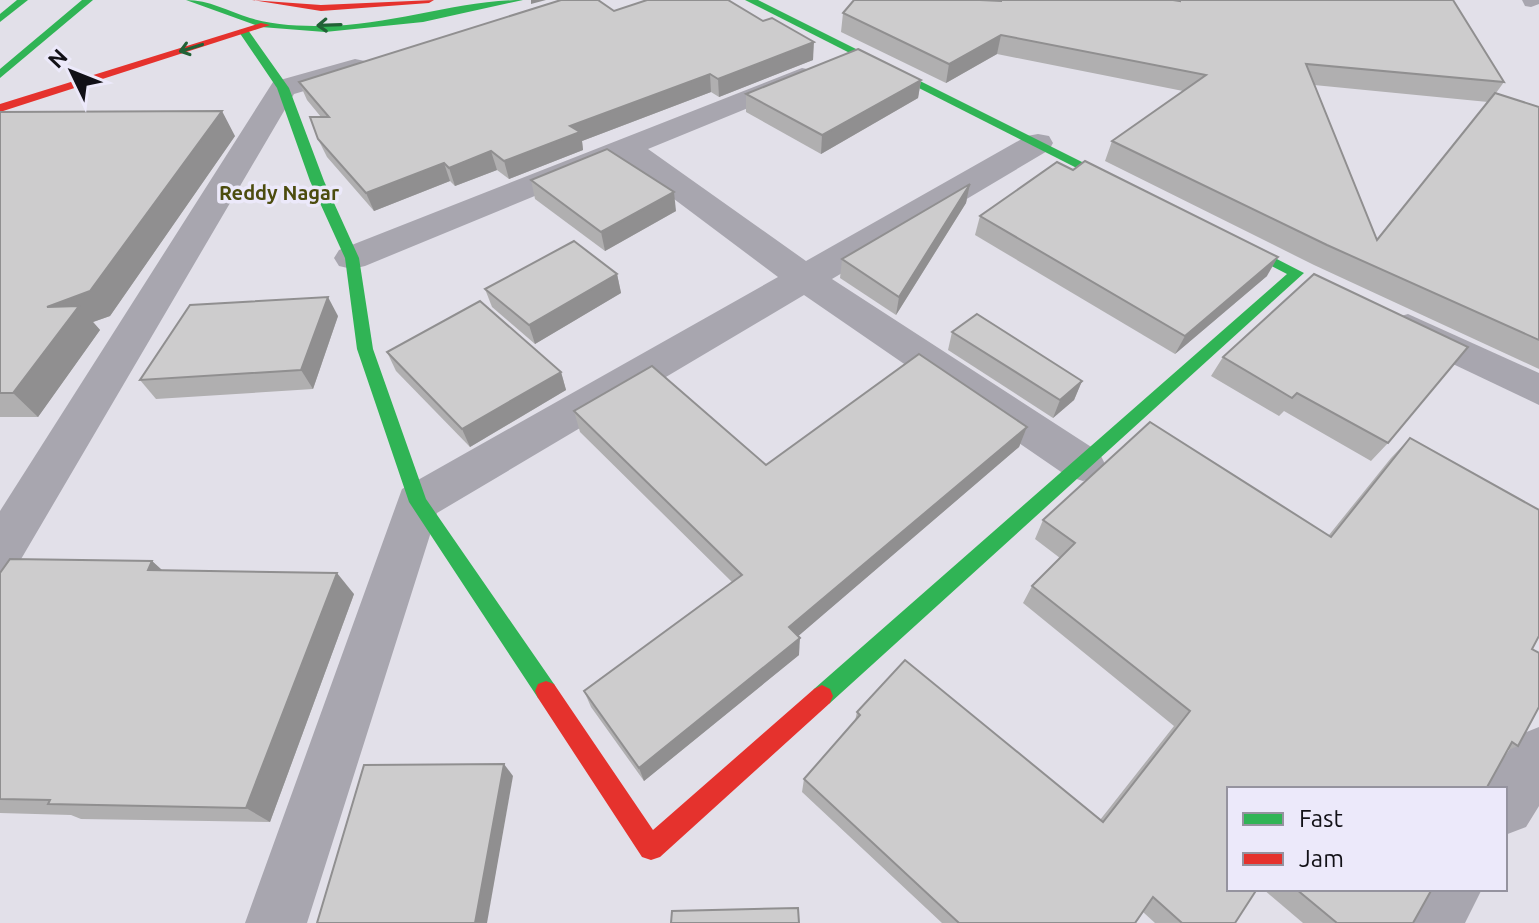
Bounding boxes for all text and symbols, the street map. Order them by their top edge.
one-way arrow [316,17,343,33]
north arrow [32,32,112,112]
one-way arrow [178,42,203,57]
text: N [42,43,72,73]
district label: Reddy Nagar [219,181,340,204]
legend [1227,787,1507,891]
text: Fast [1299,805,1343,832]
text: Jam [1299,845,1344,872]

